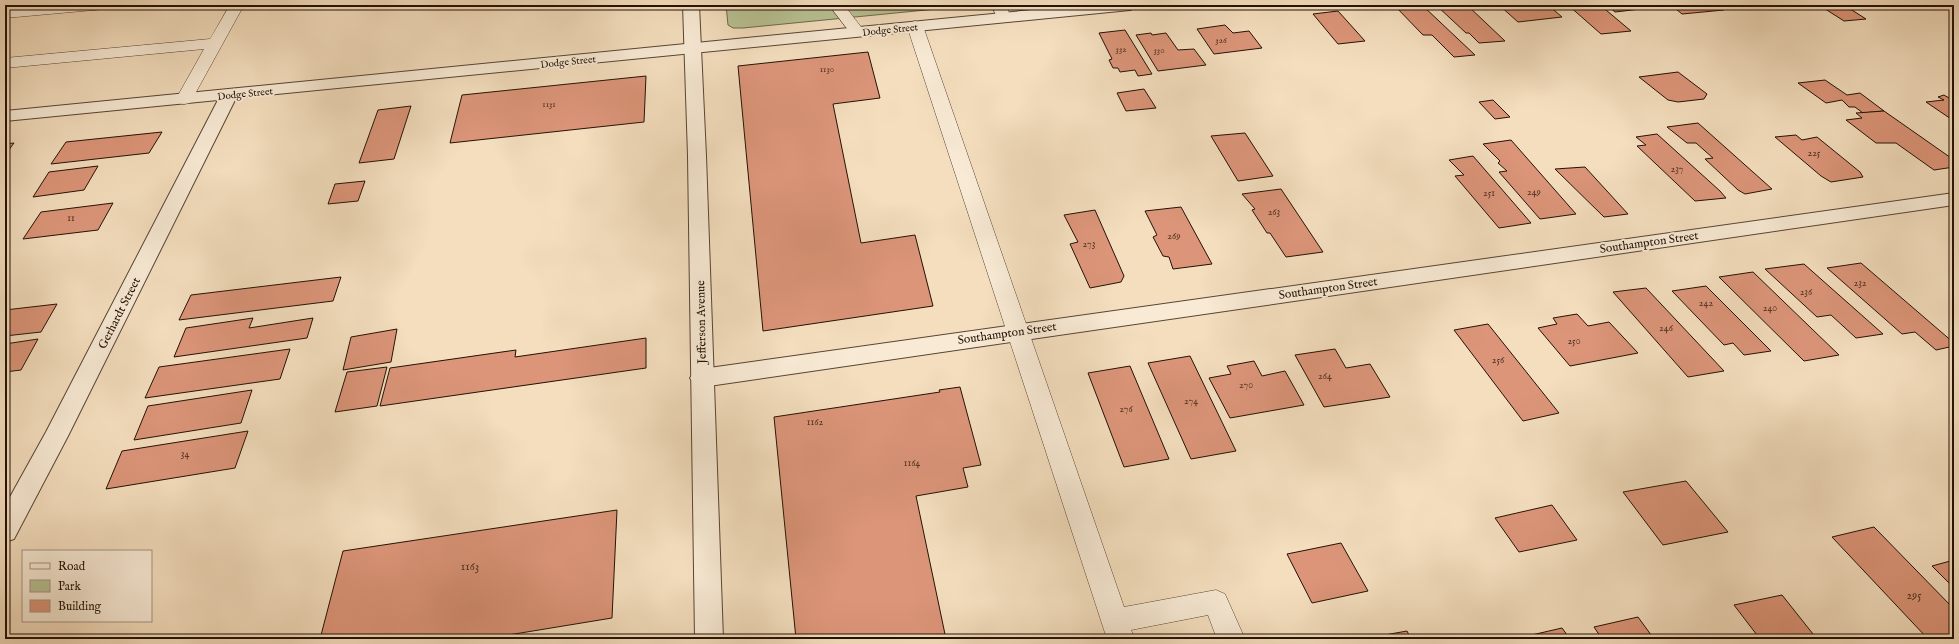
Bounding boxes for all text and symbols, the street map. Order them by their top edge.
street label: Dodge Street [862,21,919,40]
house number: 326 [1215,35,1227,46]
house number: 332 [1116,44,1126,55]
house number: 330 [1153,45,1165,56]
street label: Dodge Street [540,53,597,72]
house number: 1130 [820,64,834,75]
street label: Dodge Street [217,85,274,104]
house number: 1131 [542,99,556,110]
house number: 225 [1808,147,1821,160]
house number: 237 [1670,163,1684,176]
house number: 249 [1527,186,1541,199]
house number: 251 [1483,187,1495,200]
house number: 263 [1268,206,1281,219]
house number: 11 [67,212,75,225]
street label: Southampton Street [1599,228,1700,258]
house number: 269 [1167,230,1181,243]
house number: 273 [1083,238,1096,251]
street label: Southampton Street [1278,274,1379,304]
street label: Gerhardt Street [95,275,144,352]
house number: 232 [1853,277,1867,290]
street label: Jefferson Avenue [693,280,711,366]
house number: 236 [1800,286,1813,299]
house number: 242 [1699,297,1713,310]
house number: 240 [1763,302,1777,315]
street label: Southampton Street [957,319,1058,349]
house number: 246 [1659,322,1674,335]
house number: 250 [1567,335,1581,348]
house number: 256 [1492,354,1505,367]
house number: 264 [1318,370,1332,383]
house number: 270 [1239,379,1253,392]
house number: 274 [1184,395,1198,408]
house number: 276 [1119,403,1134,416]
house number: 1162 [807,416,823,429]
house number: 34 [181,448,189,461]
house number: 1164 [904,457,920,470]
legend [22,550,152,622]
text: Road [58,559,86,574]
house number: 1163 [461,559,479,574]
text: Park [58,579,81,594]
house number: 295 [1906,588,1922,603]
text: Building [58,599,102,614]

